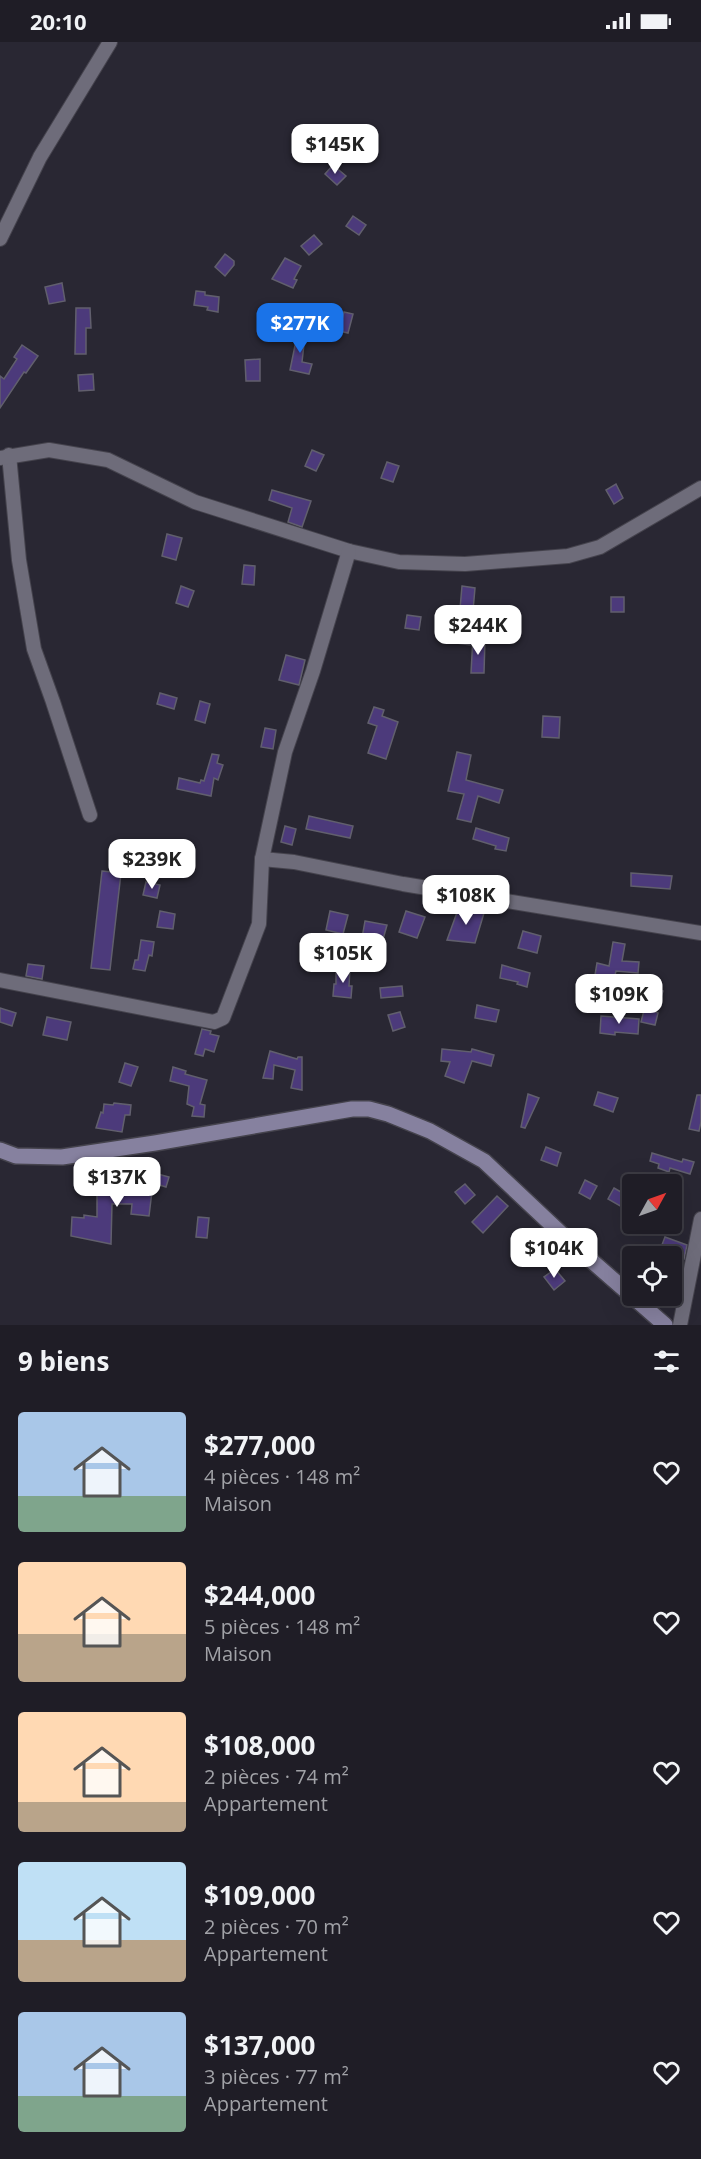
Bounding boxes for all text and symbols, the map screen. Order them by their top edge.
text: 20:10 [30,6,87,36]
pin: $145K [293,124,377,175]
text: $145K [305,130,365,157]
pin: $277K [258,303,342,354]
text: $277K [270,309,330,336]
pin: $244K [436,605,520,656]
text: $244K [448,611,508,638]
pin: $239K [110,839,194,890]
text: $239K [122,845,182,872]
pin: $108K [424,875,508,926]
text: $108K [436,881,496,908]
pin: $105K [301,933,385,984]
text: $105K [313,939,373,966]
pin: $109K [577,974,661,1025]
text: $109K [589,980,649,1007]
pin: $137K [75,1157,159,1208]
text: $137K [87,1163,147,1190]
north arrow [622,1174,682,1234]
map controls [622,1174,682,1306]
pin: $104K [512,1228,596,1279]
text: $104K [524,1234,584,1261]
button: locate [622,1246,682,1306]
text: 9 biens [18,1343,109,1379]
icon: filters [650,1345,683,1378]
text: $277,000 [204,1427,315,1463]
icon: home [66,1436,138,1508]
icon: heart [650,1456,683,1489]
text: 4 pièces · 148 m² [204,1463,360,1490]
text: Maison [204,1490,272,1517]
text: $244,000 [204,1577,315,1613]
icon: home [66,1586,138,1658]
icon: heart [650,1606,683,1639]
text: 5 pièces · 148 m² [204,1613,360,1640]
text: Maison [204,1640,272,1667]
text: $108,000 [204,1727,315,1763]
icon: home [66,1736,138,1808]
icon: heart [650,1756,683,1789]
text: 2 pièces · 74 m² [204,1763,349,1790]
text: Appartement [204,1790,328,1817]
text: $109,000 [204,1877,315,1913]
icon: home [66,1886,138,1958]
icon: heart [650,1906,683,1939]
text: 2 pièces · 70 m² [204,1913,349,1940]
text: Appartement [204,1940,328,1967]
text: $137,000 [204,2027,315,2063]
icon: home [66,2036,138,2108]
icon: heart [650,2056,683,2089]
text: 3 pièces · 77 m² [204,2063,349,2090]
text: Appartement [204,2090,328,2117]

